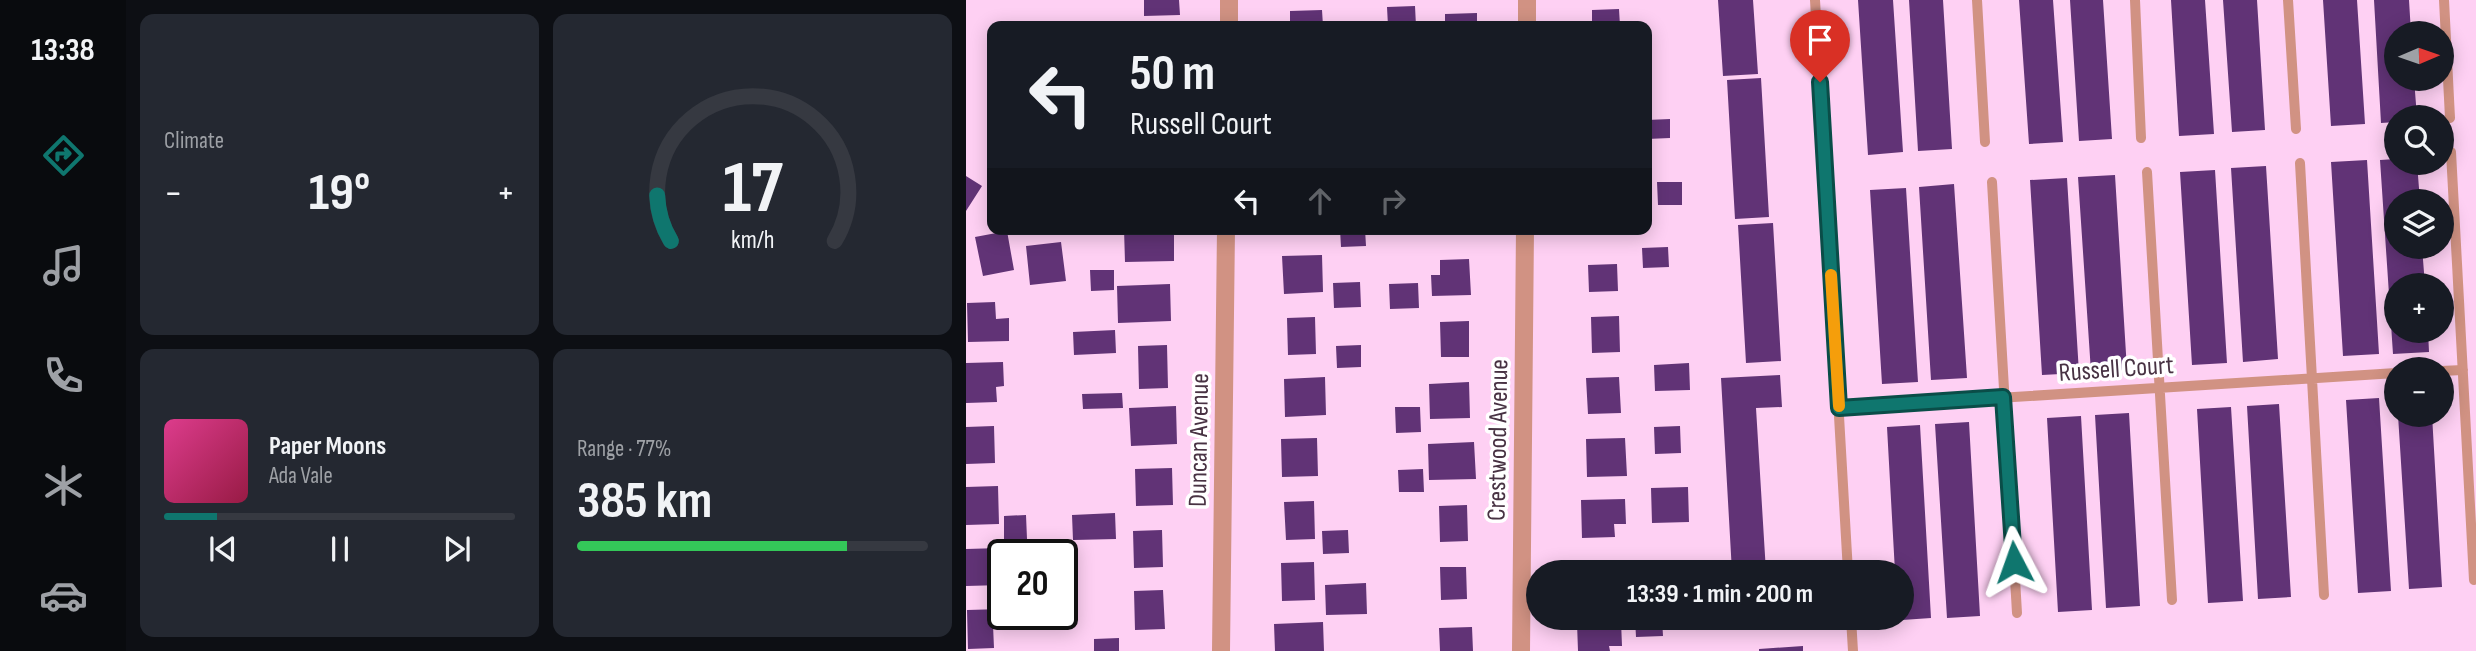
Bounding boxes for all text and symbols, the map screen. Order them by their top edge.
pin [1790,10,1850,82]
icon: arrive [1801,21,1839,59]
north arrow [2384,21,2454,91]
map controls [2384,21,2454,427]
text: 13:38 [31,31,95,70]
text: 50 m [1130,45,1215,104]
icon: left [1015,49,1106,140]
text: Russell Court [1130,105,1272,144]
button: search [2384,105,2454,175]
text: Climate [164,127,224,155]
icon: directions [39,131,88,180]
text: 17 [723,145,783,233]
text: 19° [309,162,370,225]
text: − [164,171,183,216]
text: + [496,171,515,216]
icon: left [1228,182,1266,220]
icon: ahead [1301,182,1339,220]
icon: right [1374,182,1412,220]
button: layers [2384,189,2454,259]
text: km/h [731,224,774,255]
icon: music [39,241,88,290]
button: + [2384,273,2454,343]
street label: Russell Court [2058,350,2175,389]
icon: phone [39,351,88,400]
button: − [2384,357,2454,427]
street label: Crestwood Avenue [1482,359,1515,521]
street label: Duncan Avenue [1183,373,1216,507]
text: Paper Moons [269,431,386,462]
text: Range · 77% [577,435,671,463]
icon: climate [39,461,88,510]
text: Ada Vale [269,462,333,490]
text: 385 km [577,470,712,533]
position arrow [1977,525,2051,599]
icon: previous [204,530,242,568]
icon: pause [321,530,359,568]
icon: next [438,530,476,568]
speed limit sign: 20 [987,539,1078,630]
icon: car [39,571,88,620]
text: 13:39 · 1 min · 200 m [1627,579,1813,610]

